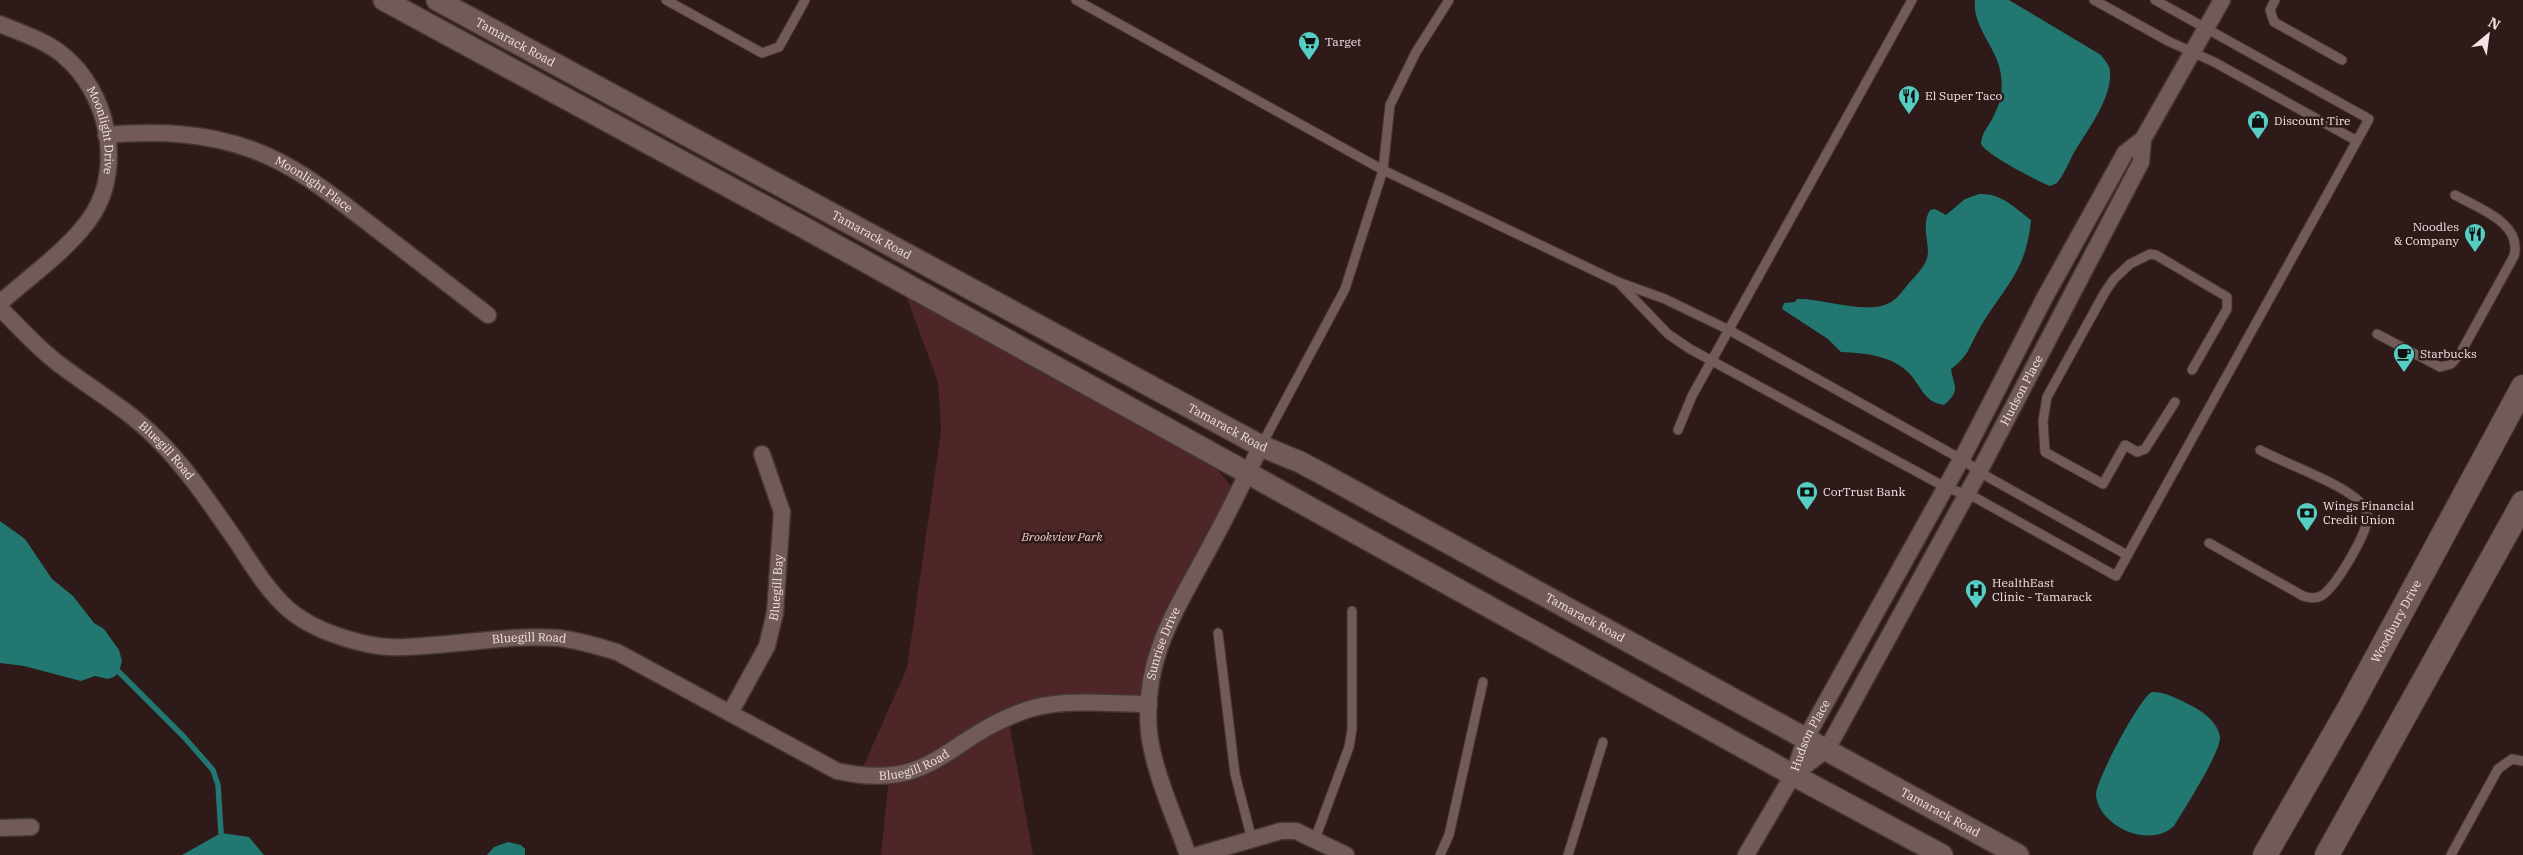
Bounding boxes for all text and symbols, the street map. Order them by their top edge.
north arrow [2463,10,2513,60]
text: N [2485,13,2504,34]
street label: Tamarack Road [473,14,558,70]
supermarket icon: Target [1297,30,1321,61]
place label: Target [1325,34,1361,49]
street label: Moonlight Drive [84,83,117,175]
restaurant icon: El Super Taco [1897,84,1921,115]
place label: El Super Taco [1925,88,2003,103]
shop icon: Discount Tire [2246,109,2270,140]
place label: Discount Tire [2274,113,2350,128]
street label: Moonlight Place [273,153,356,215]
street label: Tamarack Road [829,207,914,262]
place label: Noodles & Company [2394,219,2460,248]
restaurant icon: Noodles & Company [2463,222,2487,253]
cafe icon: Starbucks [2392,342,2416,373]
place label: Starbucks [2420,346,2477,361]
street label: Hudson Place [1997,352,2046,428]
street label: Tamarack Road [1185,400,1270,455]
street label: Bluegill Road [136,418,198,483]
bank icon: CorTrust Bank [1795,480,1819,511]
place label: CorTrust Bank [1823,484,1905,499]
place label: Wings Financial Credit Union [2323,498,2414,527]
bank icon: Wings Financial Credit Union [2295,501,2319,532]
park label: Brookview Park [1020,529,1103,544]
street label: Bluegill Bay [765,553,786,622]
place label: HealthEast Clinic - Tamarack [1992,575,2092,604]
street label: Woodbury Drive [2367,577,2424,665]
hospital icon: HealthEast Clinic - Tamarack [1964,578,1988,609]
street label: Tamarack Road [1543,590,1628,645]
street label: Sunrise Drive [1143,604,1183,681]
street label: Bluegill Road [491,629,567,647]
street label: Hudson Place [1787,697,1833,773]
street label: Bluegill Road [878,746,952,783]
street label: Tamarack Road [1898,784,1983,840]

